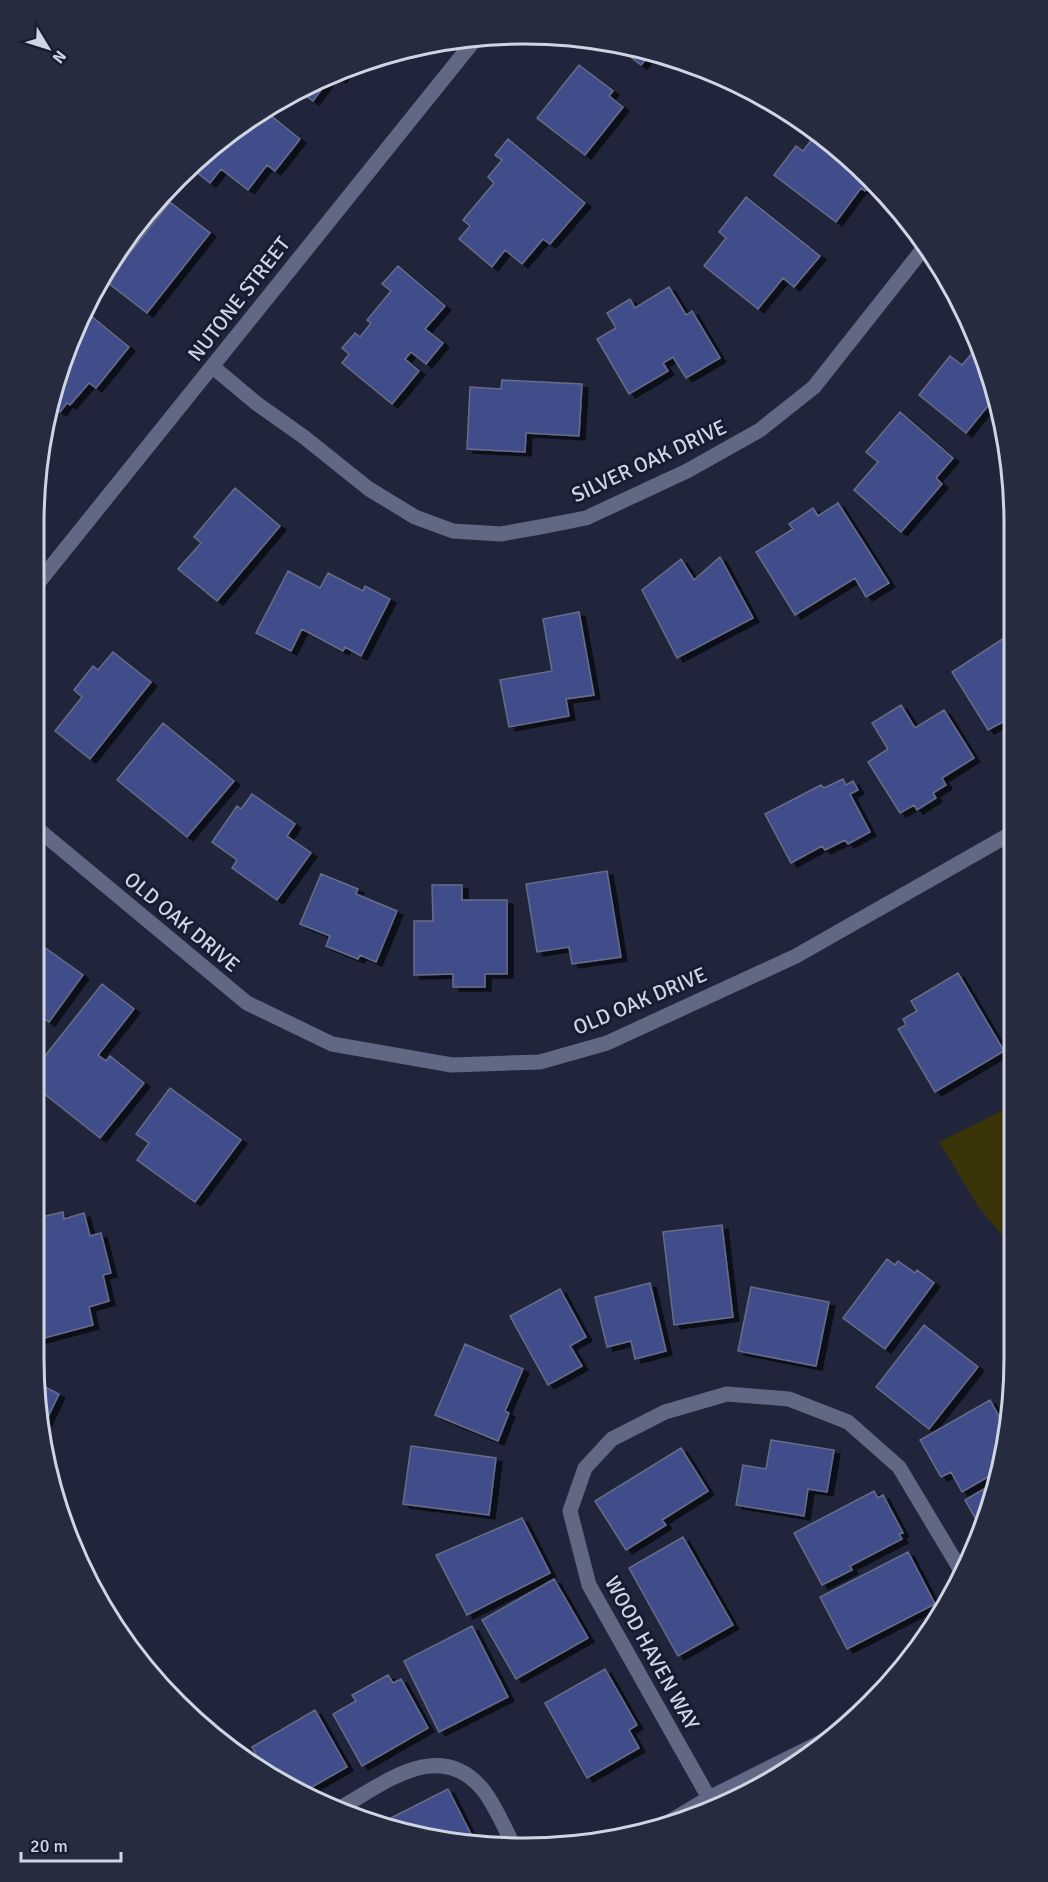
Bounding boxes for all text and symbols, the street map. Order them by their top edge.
north arrow [18,18,78,78]
text: N [48,46,70,67]
street label: NUTONE STREET [182,231,296,366]
street label: SILVER OAK DRIVE [567,414,731,508]
street label: OLD OAK DRIVE [119,866,245,978]
street label: OLD OAK DRIVE [569,961,711,1041]
street label: WOOD HAVEN WAY [599,1572,705,1735]
scale bar [21,1825,122,1863]
text: 20 m [30,1835,68,1857]

